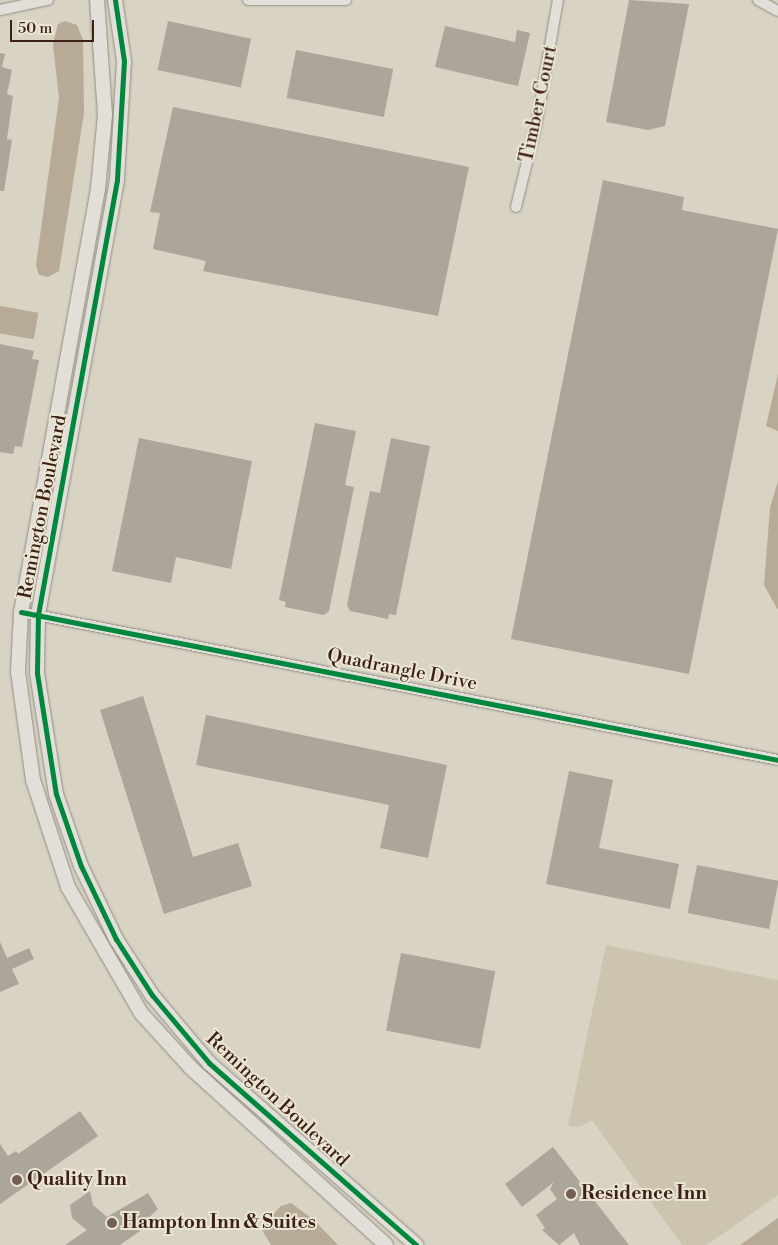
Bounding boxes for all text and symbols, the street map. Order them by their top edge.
scale bar [12,10,96,42]
text: 50 m [18,19,52,38]
street label: Timber Court [516,44,562,164]
street label: Remington Boulevard [14,413,72,601]
street label: Quadrangle Drive [325,644,479,696]
street label: Remington Boulevard [201,1028,353,1172]
place label: Quality Inn [27,1169,127,1191]
marker: Quality Inn [11,1174,23,1186]
place label: Residence Inn [581,1183,707,1205]
marker: Residence Inn [565,1188,577,1200]
place label: Hampton Inn & Suites [122,1212,316,1234]
marker: Hampton Inn & Suites [106,1217,118,1229]

